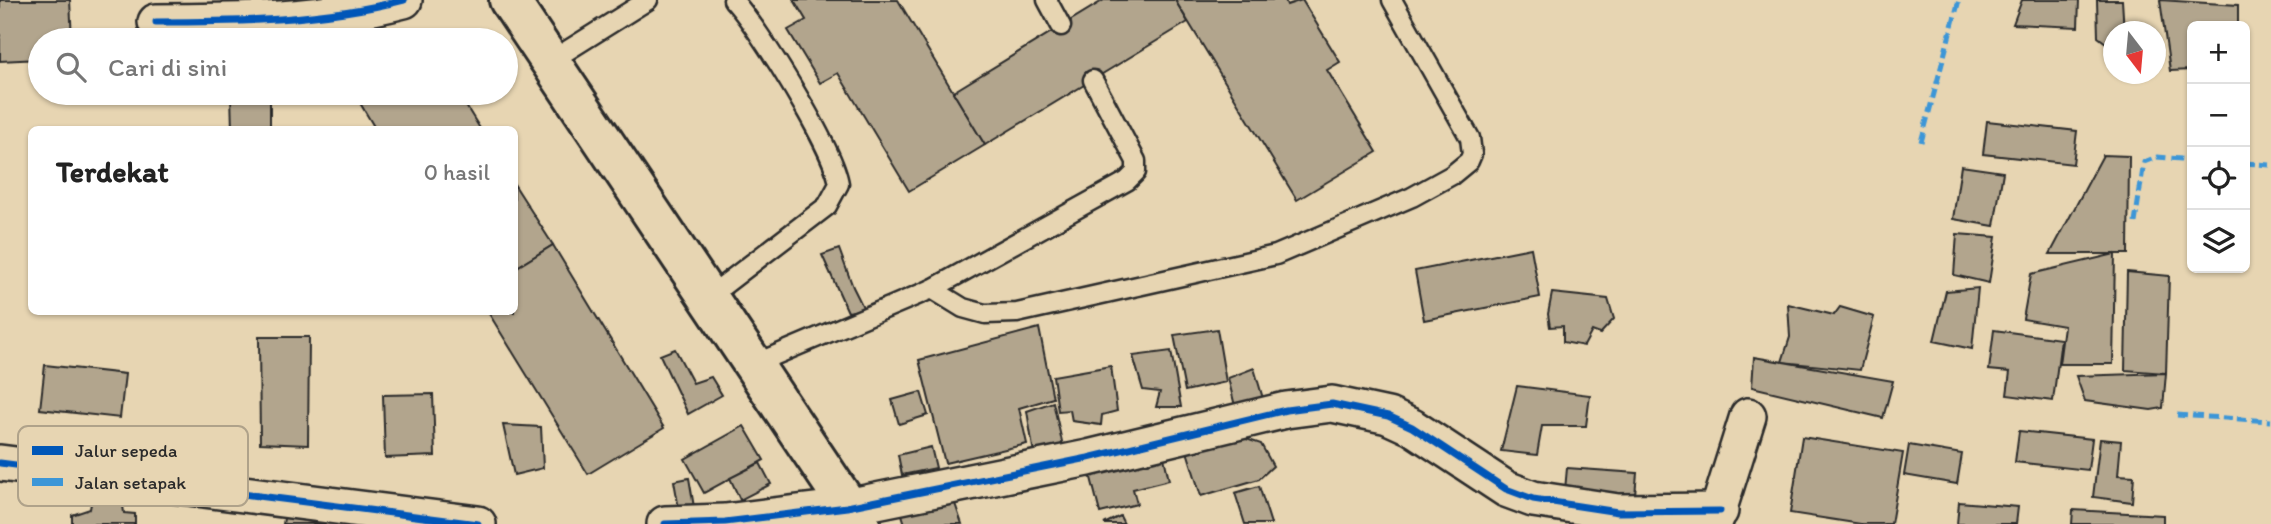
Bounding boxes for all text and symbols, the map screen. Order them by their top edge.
north arrow [2103,21,2166,84]
map controls [2187,21,2250,273]
button: + [2187,21,2250,84]
search box [28,28,518,105]
icon: search [52,48,90,86]
text: Cari di sini [108,51,227,83]
button: − [2187,84,2250,147]
button: locate [2187,147,2250,210]
text: Terdekat [56,153,169,190]
text: 0 hasil [424,158,490,186]
button: layers [2187,210,2250,273]
legend [18,426,248,506]
text: Jalur sepeda [75,439,177,462]
text: Jalan setapak [75,471,186,494]

